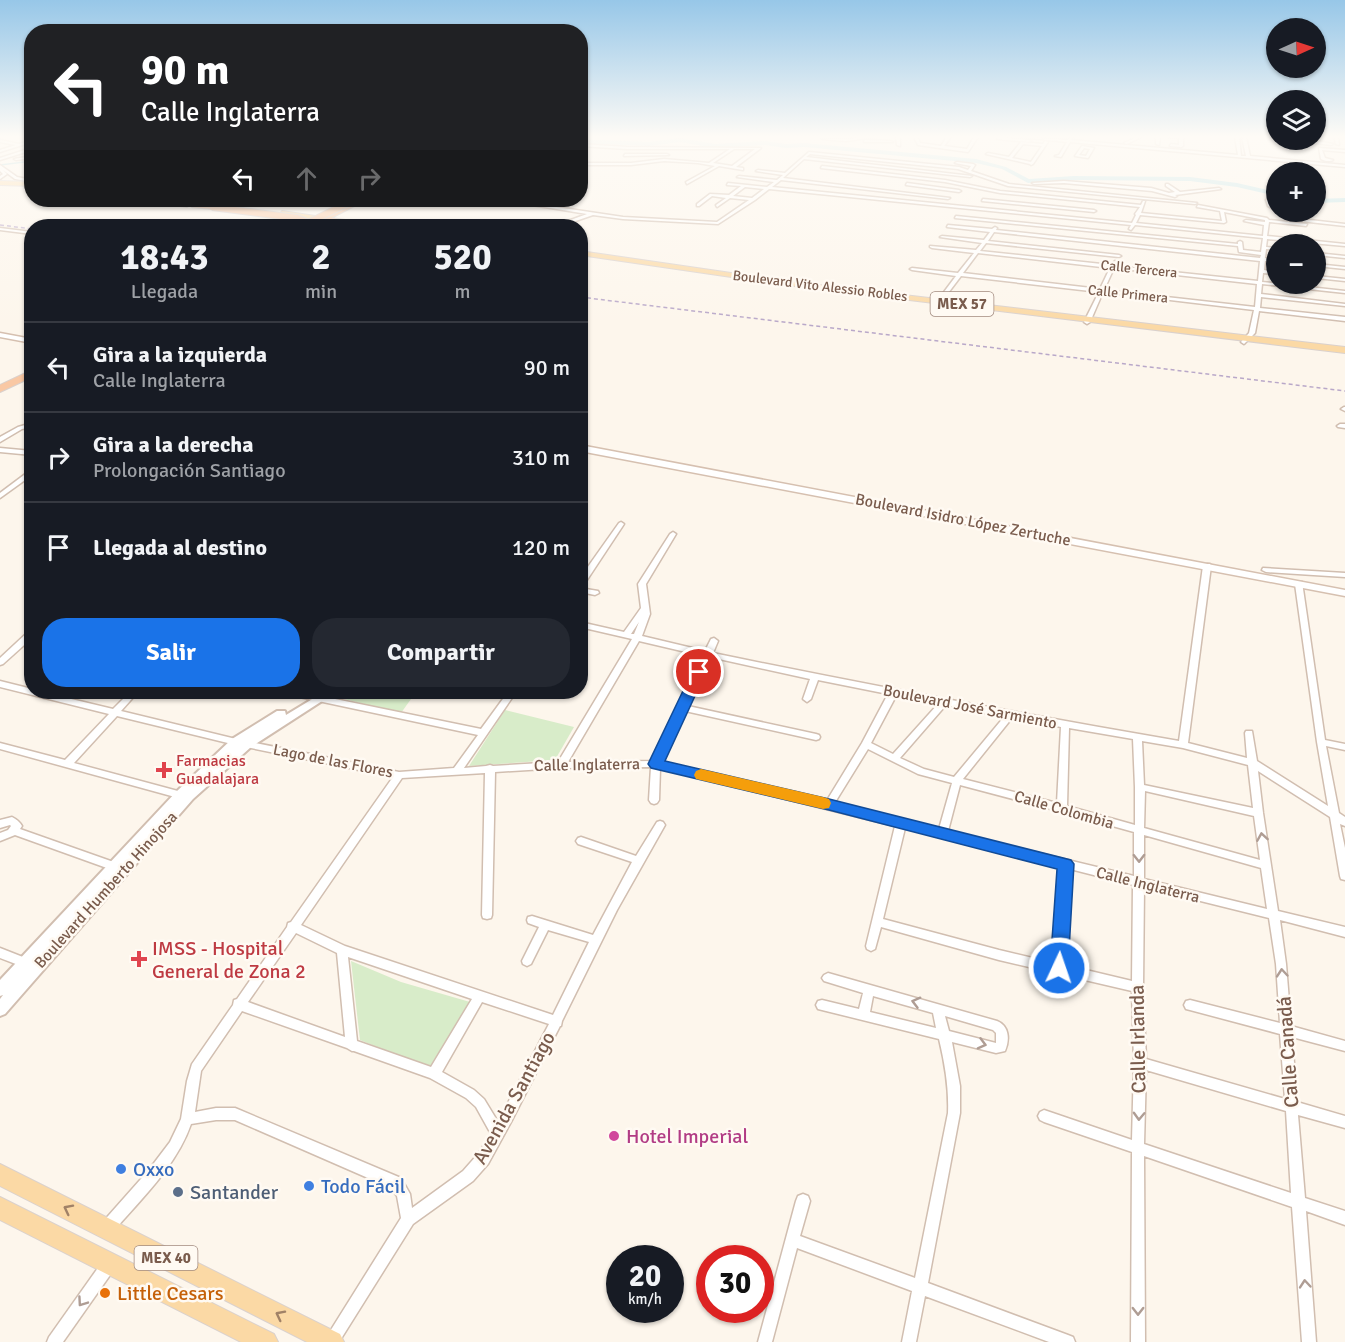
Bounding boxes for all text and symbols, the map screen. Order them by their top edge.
north arrow [1266,18,1326,78]
map controls [1266,18,1326,294]
text: 90 m [141,45,230,96]
icon: left [42,48,120,126]
button: layers [1266,90,1326,150]
text: Calle Inglaterra [141,96,320,129]
icon: left [227,162,260,195]
icon: ahead [290,162,323,195]
icon: right [353,162,386,195]
button: + [1266,162,1326,222]
button: − [1266,234,1326,294]
text: 18:43 [120,235,209,280]
text: 2 [311,235,331,280]
text: 520 [433,235,492,280]
street label: Calle Tercera [1100,257,1178,281]
street label: Boulevard Vito Alessio Robles [732,267,908,305]
text: Llegada [131,279,198,304]
text: min [305,279,337,304]
text: m [455,279,471,304]
street label: Calle Primera [1087,281,1169,307]
road number: MEX 57 [930,292,994,316]
text: Gira a la izquierda [93,341,267,368]
icon: left [42,351,75,384]
text: 90 m [524,354,570,381]
text: Calle Inglaterra [93,368,226,393]
text: Gira a la derecha [93,431,254,458]
icon: right [42,441,75,474]
text: 310 m [512,444,570,471]
text: Prolongación Santiago [93,458,286,483]
street label: Boulevard Isidro López Zertuche [854,489,1072,551]
icon: arrive [42,531,75,564]
text: Llegada al destino [93,534,267,561]
text: 120 m [512,534,570,561]
button: Salir [42,618,300,687]
button: Compartir [312,618,570,687]
pin [673,646,724,697]
icon: arrive [682,655,715,688]
street label: Boulevard José Sarmiento [881,680,1059,734]
street label: Lago de las Flores [271,740,395,782]
place label: Farmacias Guadalajara [176,751,259,789]
street label: Calle Inglaterra [534,754,640,776]
marker: Farmacias Guadalajara [157,763,171,777]
street label: Calle Colombia [1012,786,1116,834]
street label: Boulevard Humberto Hinojosa [30,807,182,973]
one-way arrow [1257,832,1269,841]
one-way arrow [1133,854,1145,863]
street label: Calle Inglaterra [1094,862,1202,908]
place label: IMSS - Hospital General de Zona 2 [152,936,306,984]
position arrow [1027,936,1091,1000]
marker: IMSS - Hospital General de Zona 2 [130,950,148,968]
one-way arrow [1276,968,1289,977]
street label: Calle Irlanda [1125,984,1151,1094]
street label: Calle Canadá [1272,995,1304,1109]
one-way arrow [911,997,922,1009]
street label: Avenida Santiago [467,1027,561,1169]
one-way arrow [976,1037,987,1049]
one-way arrow [1132,1112,1145,1121]
place label: Hotel Imperial [626,1124,748,1149]
marker: Hotel Imperial [607,1129,621,1143]
place label: Oxxo [133,1157,174,1182]
marker: Oxxo [114,1162,128,1176]
place label: Todo Fácil [321,1174,406,1199]
marker: Todo Fácil [302,1179,316,1193]
place label: Santander [190,1180,279,1205]
marker: Santander [171,1185,185,1199]
one-way arrow [64,1205,74,1216]
speed limit sign: 30 [696,1245,774,1323]
road number: MEX 40 [134,1246,198,1270]
text: 20 [629,1258,661,1295]
one-way arrow [1298,1279,1311,1288]
place label: Little Cesars [117,1281,224,1306]
marker: Little Cesars [98,1286,112,1300]
text: km/h [628,1290,662,1308]
one-way arrow [78,1296,89,1307]
one-way arrow [1132,1307,1144,1316]
one-way arrow [275,1311,286,1323]

